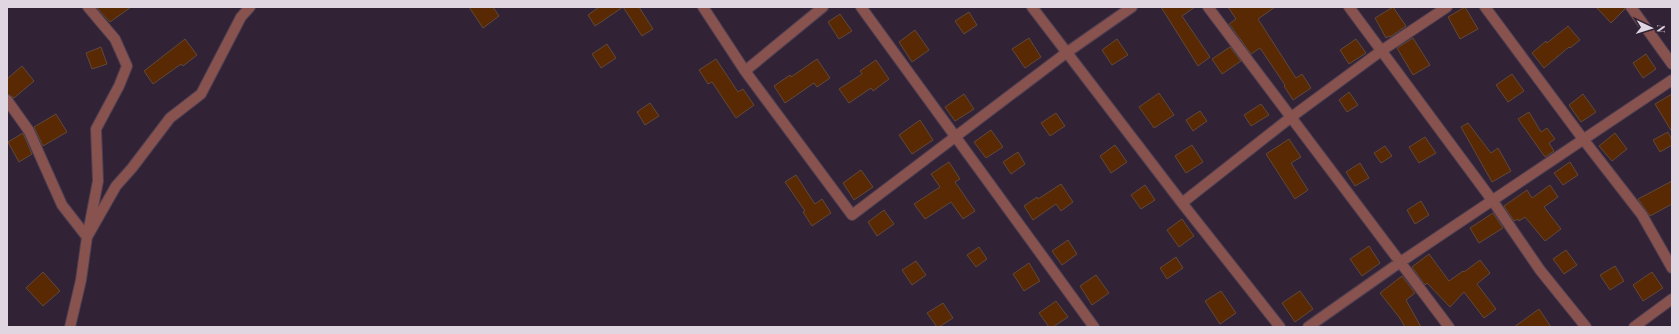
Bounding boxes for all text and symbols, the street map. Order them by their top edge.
north arrow [1631,8,1671,48]
text: N [1654,24,1669,33]

